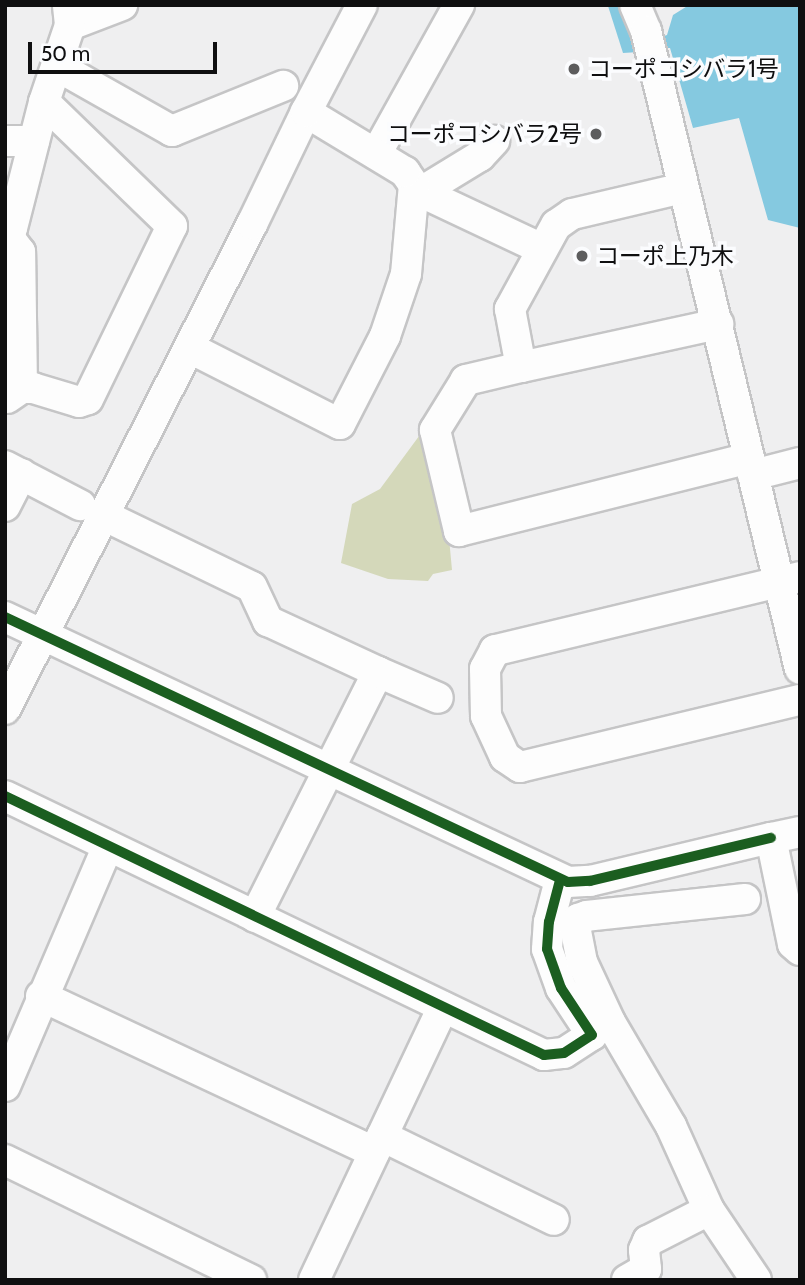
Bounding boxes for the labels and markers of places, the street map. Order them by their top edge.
place label: コーポコシバラ1号 [588,55,779,83]
marker: コーポコシバラ1号 [566,61,582,77]
place label: コーポコシバラ2号 [386,120,582,148]
marker: コーポコシバラ2号 [588,126,604,142]
place label: コーポ上乃木 [596,242,734,270]
marker: コーポ上乃木 [574,248,590,264]

